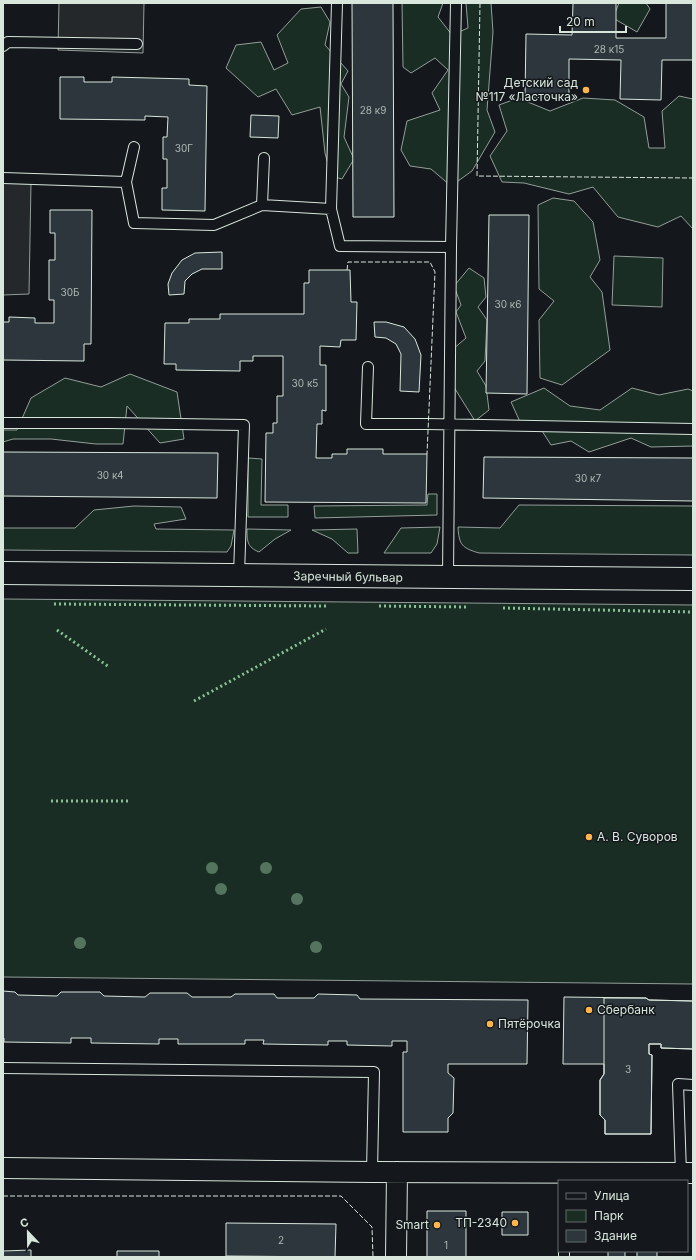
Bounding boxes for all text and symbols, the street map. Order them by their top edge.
scale bar [560,8,626,34]
text: 20 m [566,14,595,29]
house number: 28 к15 [594,43,624,55]
place label: Детский сад №117 «Ласточка» [476,75,578,104]
marker: Детский сад №117 «Ласточка» [581,85,591,95]
house number: 28 к9 [360,104,386,116]
house number: 30Г [175,142,193,154]
house number: 30Б [61,286,79,298]
house number: 30 к6 [495,298,521,310]
house number: 30 к5 [292,377,318,389]
house number: 30 к4 [97,469,123,481]
house number: 30 к7 [575,472,602,484]
street label: Заречный бульвар [293,568,403,585]
place label: А. В. Суворов [597,829,678,844]
marker: А. В. Суворов [584,832,594,842]
place label: Сбербанк [597,1002,655,1017]
marker: Сбербанк [584,1005,594,1015]
place label: Пятёрочка [498,1016,561,1031]
marker: Пятёрочка [485,1019,495,1029]
house number: 3 [625,1063,631,1075]
legend [558,1180,688,1252]
text: Улица [594,1188,629,1203]
text: Парк [594,1208,624,1223]
north arrow [8,1212,48,1252]
text: С [18,1215,31,1231]
place label: ТП-2340 [455,1215,507,1230]
place label: Smart [395,1217,429,1232]
marker: ТП-2340 [510,1218,520,1228]
marker: Smart [432,1220,442,1230]
text: Здание [594,1228,637,1243]
house number: 2 [278,1234,284,1246]
house number: 1 [444,1239,448,1251]

